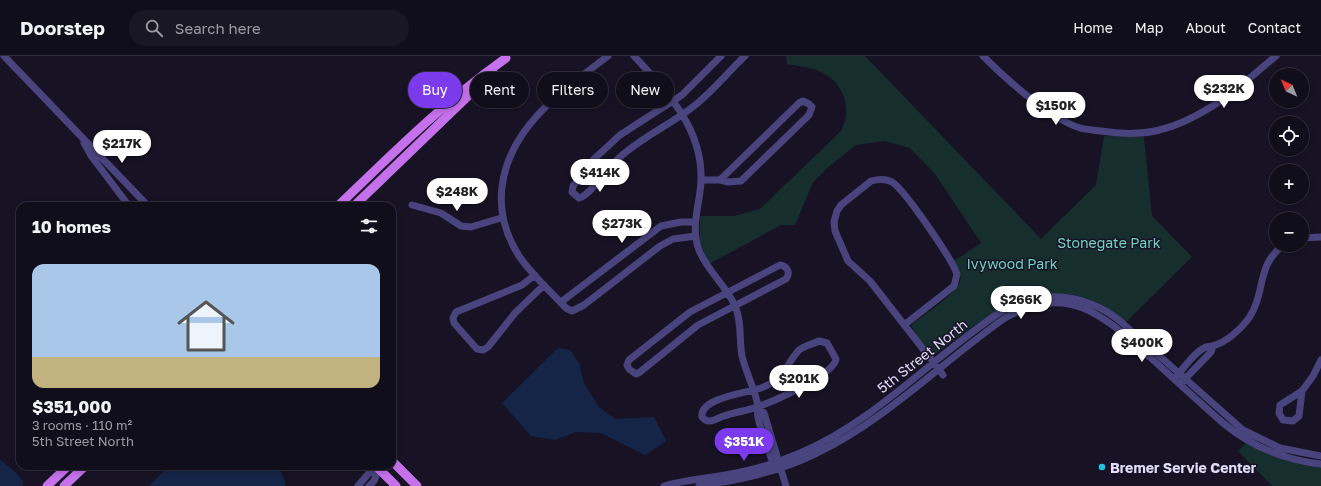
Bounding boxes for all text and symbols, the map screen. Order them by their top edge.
search box [129,10,409,46]
text: Doorstep [20,16,105,39]
icon: search [143,17,165,39]
text: Search here [175,19,261,37]
text: Home [1073,19,1113,36]
text: Map [1135,19,1163,36]
text: About [1185,19,1226,36]
text: Contact [1248,19,1301,36]
north arrow [1269,68,1309,108]
map controls [1269,68,1309,252]
chip: Buy [408,72,462,108]
chip: Rent [470,72,529,108]
chip: Filters [537,72,608,108]
chip: New [616,72,674,108]
pin: $232K [1196,75,1252,109]
text: $232K [1203,80,1245,96]
pin: $150K [1028,92,1084,126]
text: $150K [1035,97,1077,113]
button: locate [1269,116,1309,156]
pin: $217K [94,130,150,164]
text: $217K [102,135,142,151]
pin: $414K [572,159,628,193]
text: $414K [579,164,621,180]
button: + [1269,164,1309,204]
pin: $248K [429,178,485,212]
text: $248K [436,183,478,199]
pin: $273K [594,210,650,244]
button: − [1269,212,1309,252]
icon: filters [358,215,380,237]
text: $273K [601,215,643,231]
text: 10 homes [32,216,111,237]
park label: Stonegate Park [1057,234,1161,251]
park label: Ivywood Park [966,255,1058,272]
pin: $266K [993,286,1049,320]
icon: home [170,290,242,362]
text: $266K [1000,291,1042,307]
street label: 5th Street North [874,316,970,396]
pin: $400K [1114,329,1170,363]
text: $400K [1120,334,1164,350]
pin: $201K [771,365,827,399]
text: $201K [778,370,820,386]
text: $351,000 [32,396,111,417]
text: 3 rooms · 110 m² [32,417,132,433]
pin: $351K [716,428,772,462]
text: 5th Street North [32,433,134,449]
text: $351K [724,433,764,449]
place label: Bremer Servie Center [1110,459,1257,476]
marker: Bremer Servie Center [1097,462,1107,472]

